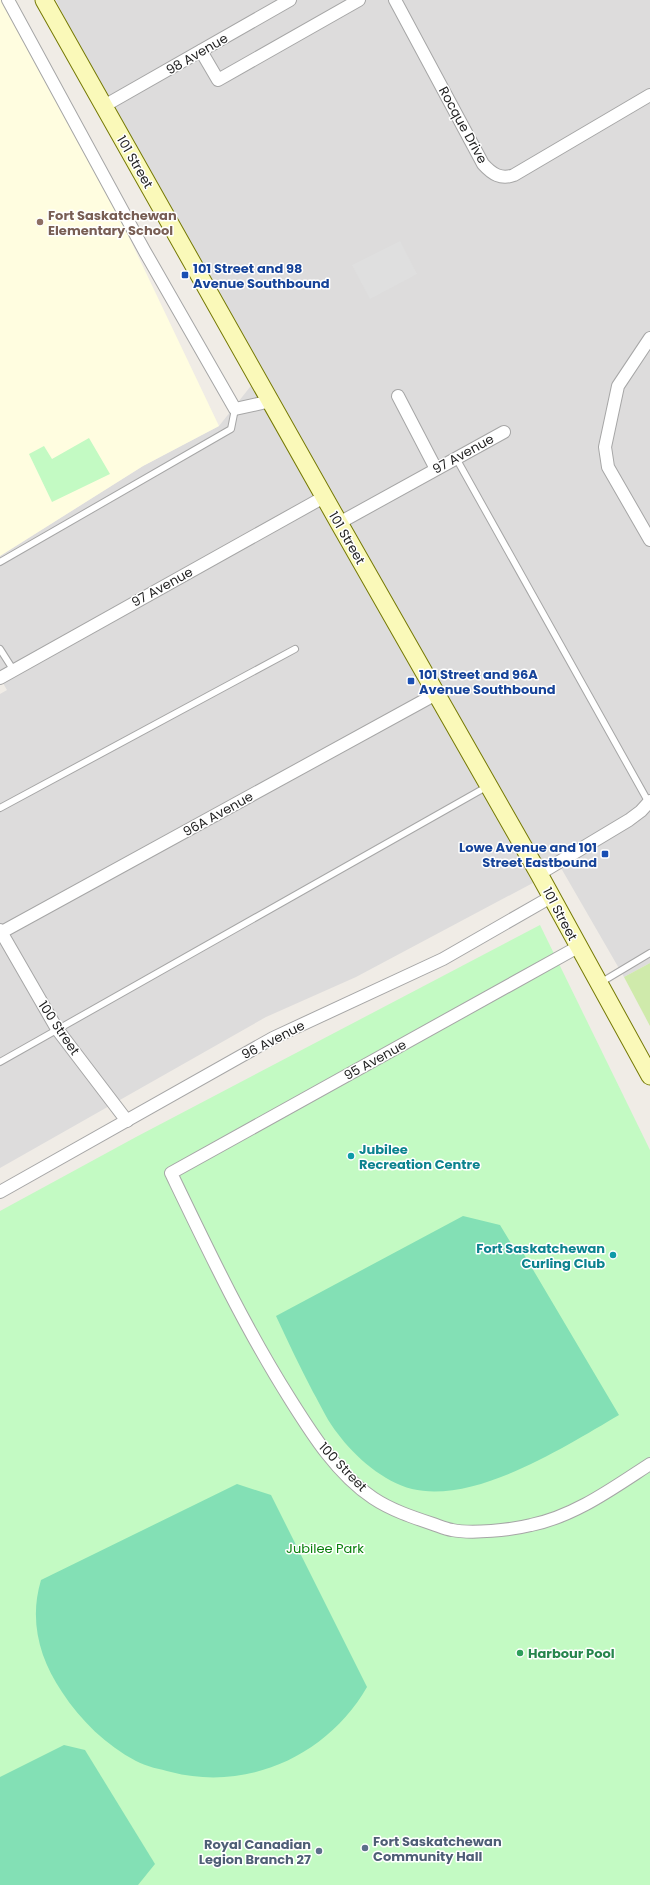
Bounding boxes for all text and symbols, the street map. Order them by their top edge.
street label: 98 Avenue [163,29,231,79]
street label: Rocque Drive [434,83,492,167]
street label: 101 Street [112,132,158,192]
place label: Fort Saskatchewan Elementary School [48,206,177,240]
marker: Fort Saskatchewan Elementary School [35,217,45,227]
place label: 101 Street and 98 Avenue Southbound [193,259,330,293]
marker: 101 Street and 98 Avenue Southbound [180,270,190,280]
street label: 97 Avenue [429,429,497,479]
street label: 101 Street [324,508,370,568]
street label: 97 Avenue [128,562,196,612]
place label: 101 Street and 96A Avenue Southbound [419,665,556,699]
marker: 101 Street and 96A Avenue Southbound [406,676,416,686]
street label: 96A Avenue [180,787,256,841]
place label: Lowe Avenue and 101 Street Eastbound [459,838,597,872]
marker: Lowe Avenue and 101 Street Eastbound [600,849,610,859]
street label: 101 Street [538,884,582,944]
street label: 100 Street [34,997,84,1059]
street label: 96 Avenue [238,1016,308,1064]
street label: 95 Avenue [340,1035,410,1085]
place label: Jubilee Recreation Centre [359,1140,480,1174]
marker: Jubilee Recreation Centre [346,1151,356,1161]
place label: Fort Saskatchewan Curling Club [476,1239,605,1273]
marker: Fort Saskatchewan Curling Club [608,1250,618,1260]
street label: 100 Street [315,1438,372,1496]
park label: Jubilee Park [286,1539,364,1558]
place label: Harbour Pool [528,1644,615,1663]
marker: Harbour Pool [515,1648,525,1658]
place label: Fort Saskatchewan Community Hall [373,1832,502,1866]
place label: Royal Canadian Legion Branch 27 [199,1835,311,1869]
marker: Fort Saskatchewan Community Hall [360,1843,370,1853]
marker: Royal Canadian Legion Branch 27 [314,1846,324,1856]

